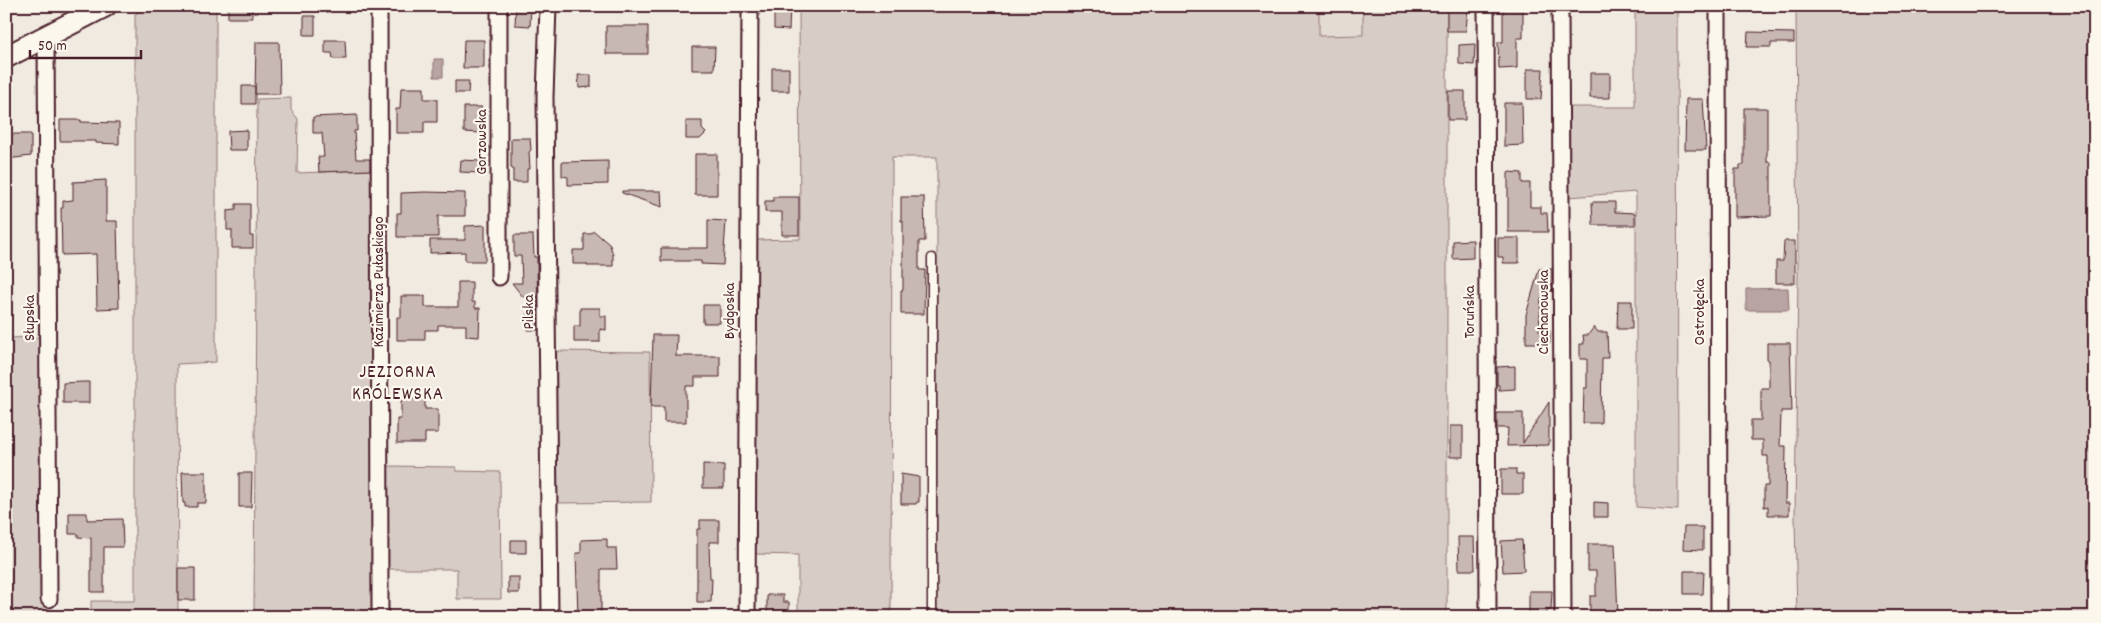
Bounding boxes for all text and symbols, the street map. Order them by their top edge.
scale bar [30,28,141,60]
text: 50 m [38,36,67,58]
street label: Gorzowska [471,109,494,175]
street label: Kazimierza Pułaskiego [368,216,391,348]
street label: Ciechanowska [1533,269,1556,354]
street label: Ostrołęcka [1689,278,1712,345]
street label: Bydgoska [719,282,742,339]
street label: Toruńska [1459,285,1482,339]
street label: Słupska [19,294,42,341]
street label: Pilska [518,294,541,329]
district label: JEZIORNA KRÓLEWSKA [352,360,444,409]

